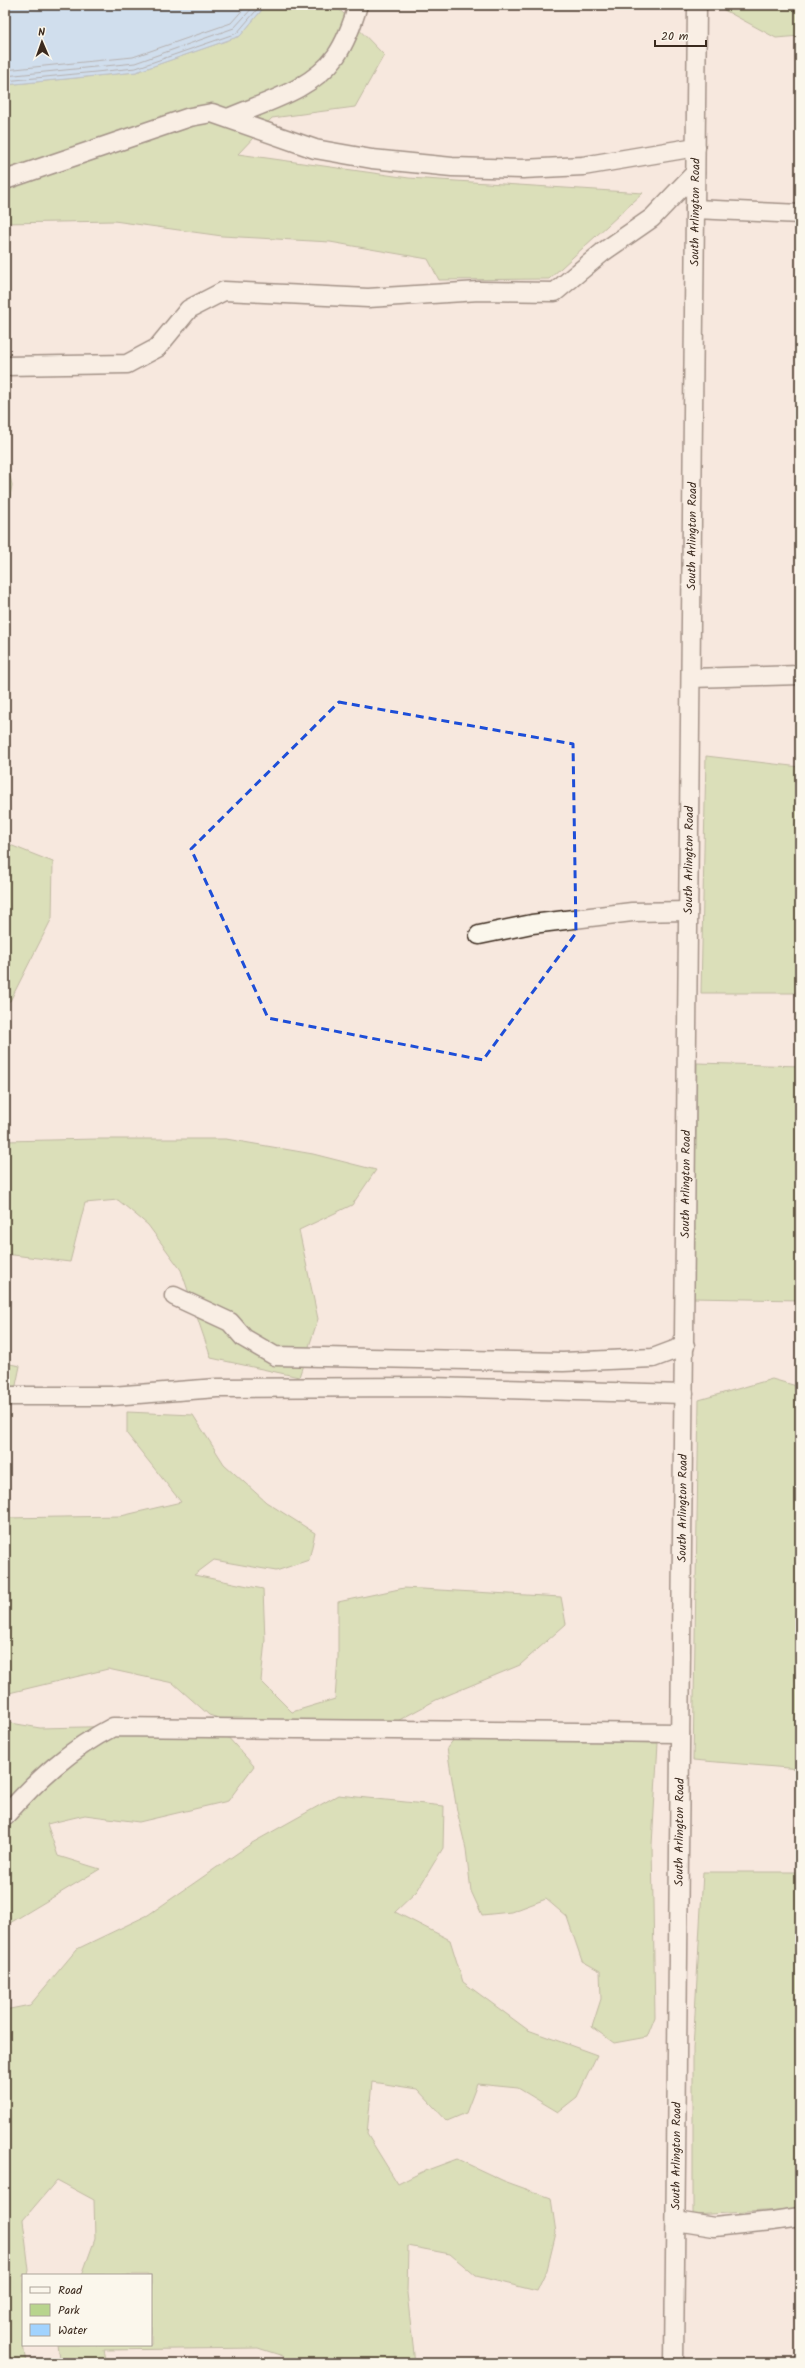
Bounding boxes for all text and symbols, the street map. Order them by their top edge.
north arrow [22,22,62,62]
scale bar [655,22,706,48]
text: N [38,24,46,42]
text: 20 m [661,27,689,46]
street label: South Arlington Road [685,157,705,266]
street label: South Arlington Road [682,481,702,590]
street label: South Arlington Road [679,805,699,914]
street label: South Arlington Road [675,1129,696,1238]
street label: South Arlington Road [672,1453,692,1562]
street label: South Arlington Road [669,1777,689,1886]
street label: South Arlington Road [666,2101,686,2210]
legend [22,2274,152,2346]
text: Road [58,2281,83,2300]
text: Park [58,2301,80,2320]
text: Water [58,2321,88,2340]

